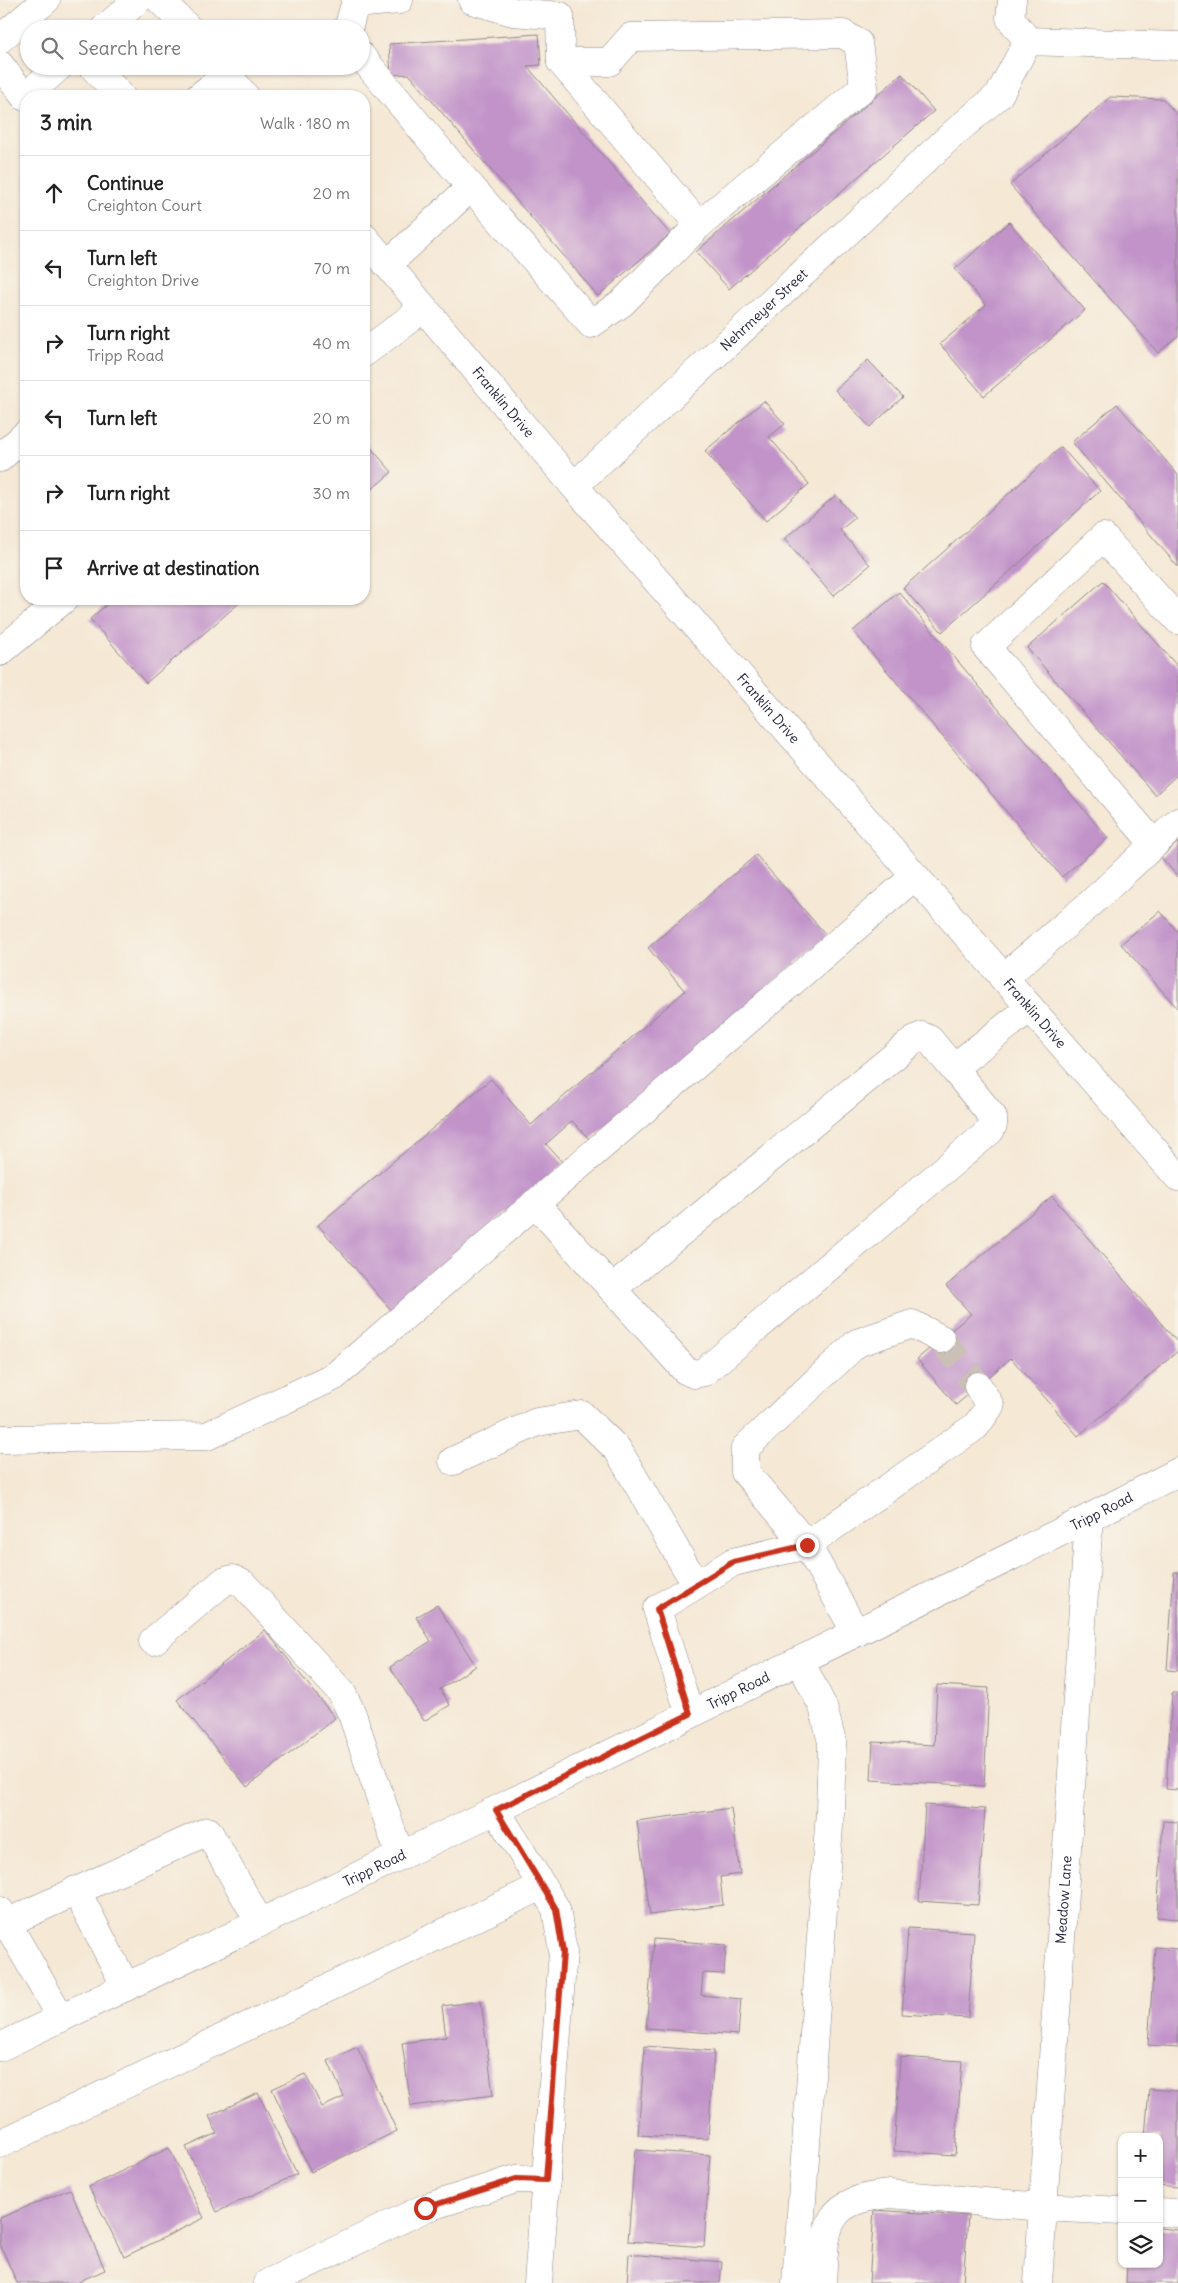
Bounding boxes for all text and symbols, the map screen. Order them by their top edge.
search box [20,20,370,75]
icon: search [38,34,66,62]
text: Search here [78,36,181,60]
text: 3 min [40,109,92,136]
text: Walk · 180 m [260,113,350,133]
text: Continue [87,171,164,195]
icon: ahead [40,179,68,207]
text: 20 m [313,183,350,203]
text: Creighton Court [87,195,202,215]
text: Turn left [87,246,157,270]
icon: left [40,254,68,282]
text: 70 m [314,258,350,278]
street label: Nehrmeyer Street [716,265,811,355]
text: Creighton Drive [87,270,199,290]
text: Turn right [87,321,170,345]
icon: right [40,329,68,357]
text: 40 m [312,333,350,353]
text: Tripp Road [87,345,164,365]
street label: Franklin Drive [468,363,538,441]
icon: left [40,404,68,432]
text: Turn left [87,406,157,430]
text: 20 m [313,408,350,428]
icon: right [40,479,68,507]
text: Turn right [87,481,170,505]
text: 30 m [313,483,350,503]
icon: arrive [40,554,68,582]
text: Arrive at destination [87,556,260,580]
street label: Franklin Drive [733,670,804,747]
street label: Franklin Drive [999,975,1070,1052]
street label: Tripp Road [1068,1488,1136,1535]
route end [796,1534,819,1557]
street label: Tripp Road [704,1668,773,1714]
street label: Tripp Road [340,1845,409,1891]
street label: Meadow Lane [1052,1855,1075,1945]
map controls [1118,2133,1163,2268]
button: + [1118,2133,1163,2178]
button: − [1118,2178,1163,2223]
route start [414,2197,437,2220]
button: layers [1118,2223,1163,2268]

